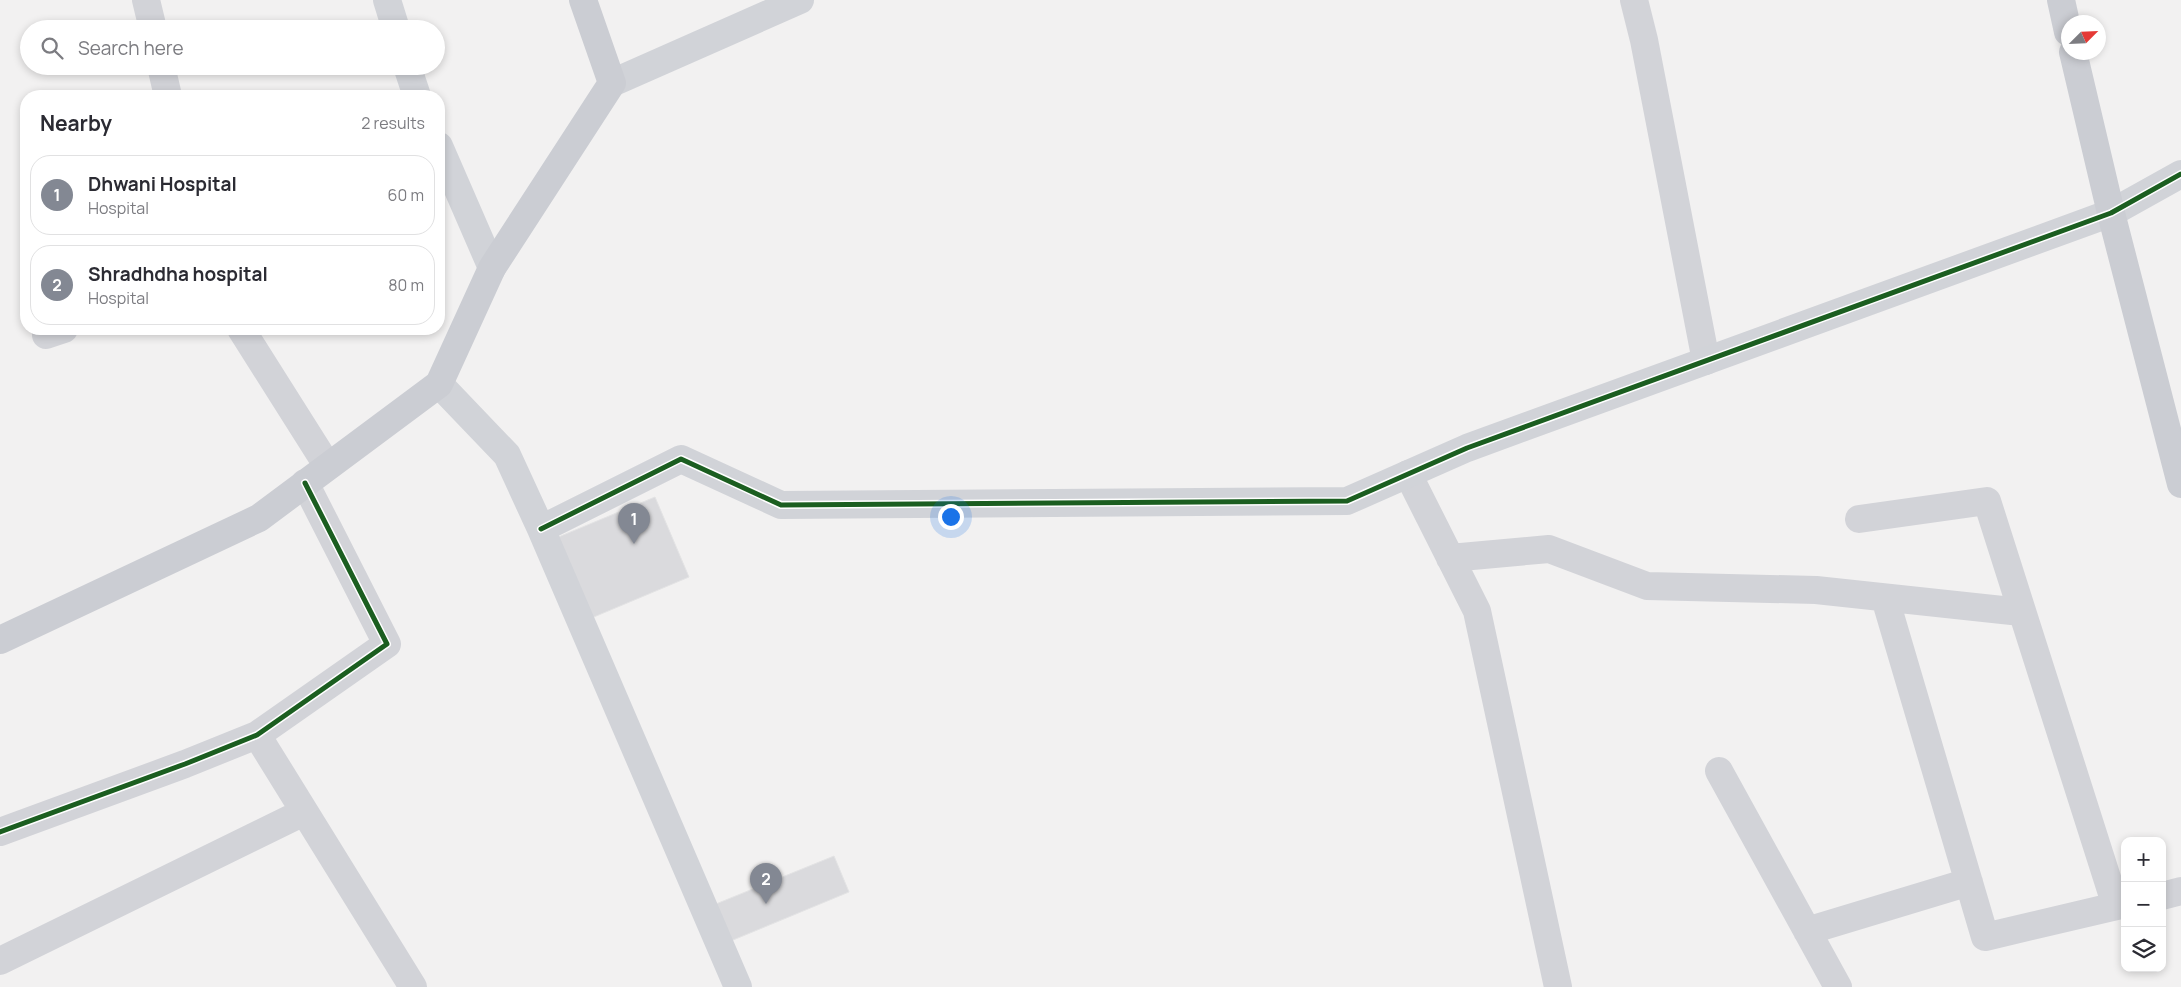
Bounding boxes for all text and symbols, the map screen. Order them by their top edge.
north arrow [2061,15,2106,60]
search box [20,20,445,75]
icon: search [38,34,66,62]
text: Search here [78,35,184,61]
text: Nearby [40,109,112,137]
text: 2 results [361,112,425,134]
text: Dhwani Hospital [88,171,237,197]
text: 1 [53,184,61,206]
text: 60 m [388,184,424,206]
text: Hospital [88,197,149,219]
text: Shradhdha hospital [88,261,268,287]
text: 2 [52,274,62,296]
text: 80 m [388,274,424,296]
text: Hospital [88,287,149,309]
pin: 1 [618,503,650,544]
your location [938,504,964,530]
map controls [2121,837,2166,972]
button: + [2121,837,2166,882]
pin: 2 [750,863,782,904]
button: − [2121,882,2166,927]
button: layers [2121,927,2166,972]

